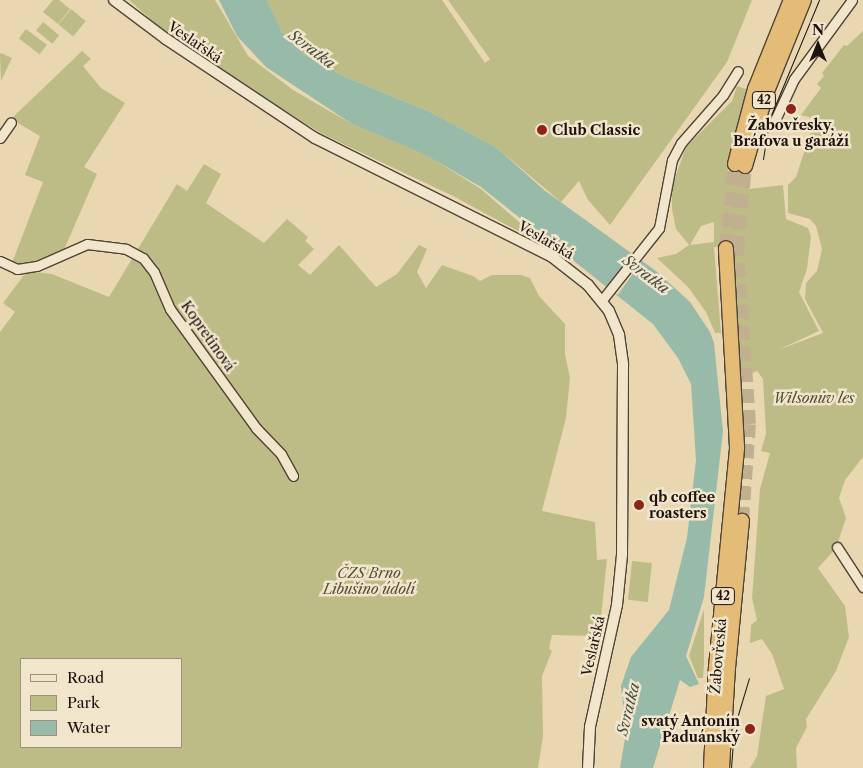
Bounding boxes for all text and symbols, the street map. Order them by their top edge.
street label: Veslařská [165,18,225,66]
north arrow [793,20,843,70]
text: N [812,21,824,39]
water label: Svratka [285,26,339,72]
road number: 42 [752,90,776,110]
marker: Žabovřesky, Bráfova u garáží [785,103,797,115]
place label: Žabovřesky, Bráfova u garáží [733,117,849,150]
place label: Club Classic [552,122,640,138]
marker: Club Classic [536,124,548,136]
street label: Veslařská [515,217,577,263]
water label: Svratka [619,251,673,297]
street label: Kopretinová [178,298,238,374]
park label: Wilsonův les [773,390,855,406]
place label: qb coffee roasters [649,489,715,522]
marker: qb coffee roasters [633,499,645,511]
park label: ČZS Brno Libušino údolí [323,565,415,598]
road number: 42 [710,586,736,606]
street label: Veslařská [578,614,608,678]
street label: Žabovřeská [706,617,730,695]
legend [20,658,182,748]
text: Road [67,668,104,687]
water label: Svratka [613,681,643,737]
text: Park [67,693,100,712]
place label: svatý Antonín Paduánský [640,713,740,746]
text: Water [67,718,110,737]
marker: svatý Antonín Paduánský [744,723,756,735]

